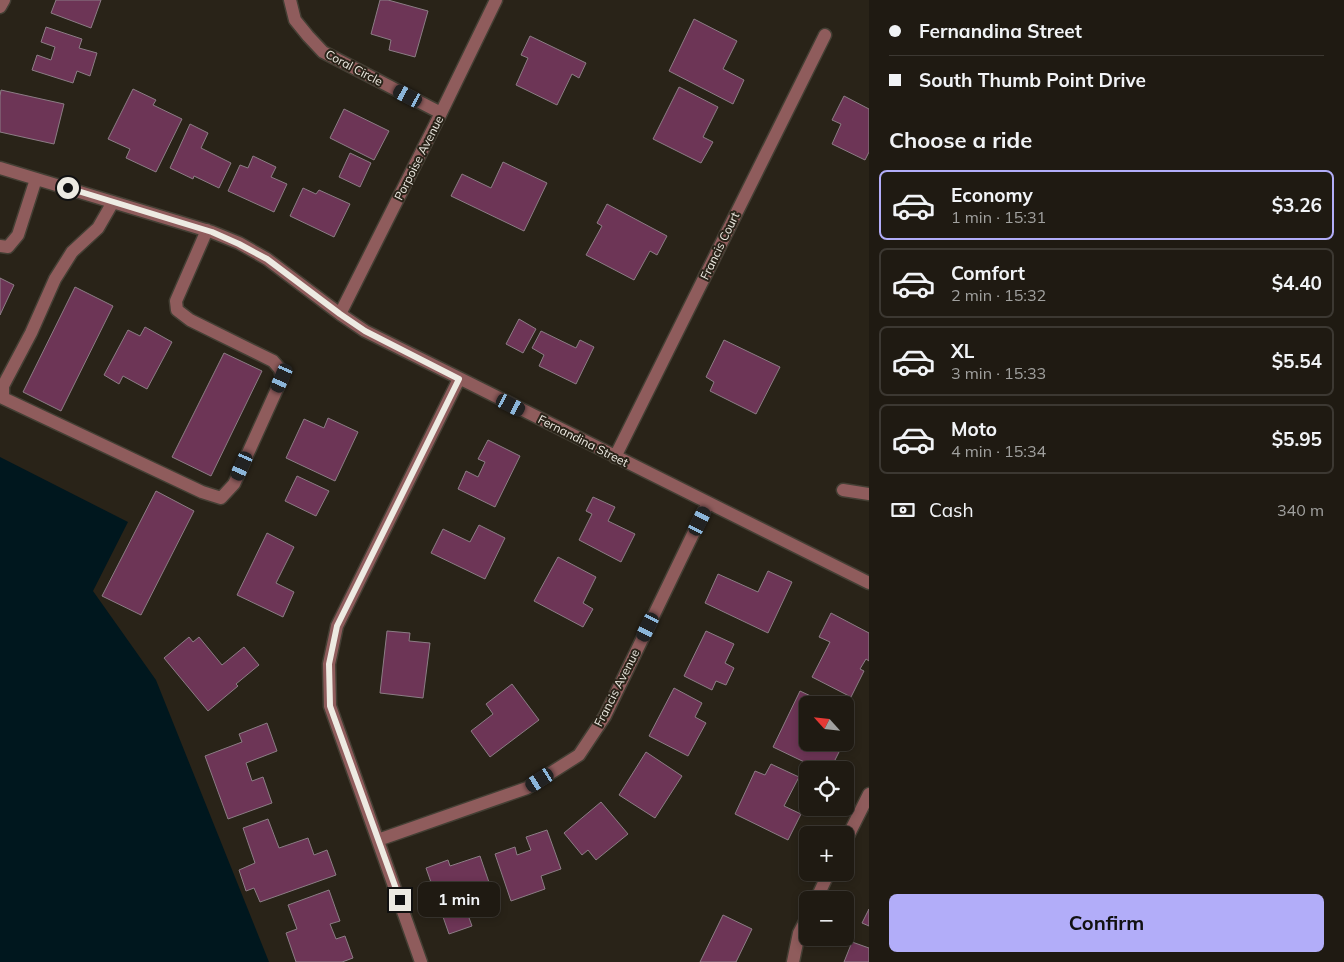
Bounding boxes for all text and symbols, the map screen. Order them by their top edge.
text: Fernandina Street [919,19,1082,43]
street label: Coral Circle [323,46,385,89]
text: South Thumb Point Drive [919,68,1146,92]
car [391,82,424,110]
street label: Porpoise Avenue [391,113,446,203]
text: Choose a ride [889,126,1032,154]
route start [57,177,79,199]
icon: car [891,183,936,228]
text: Economy [951,183,1033,207]
text: $3.26 [1272,193,1322,217]
text: 1 min · 15:31 [951,207,1046,227]
street label: Francis Court [697,209,742,282]
icon: car [891,261,936,306]
text: Comfort [951,261,1025,285]
text: $4.40 [1272,271,1322,295]
text: 2 min · 15:32 [951,285,1046,305]
icon: car [891,339,936,384]
text: XL [951,339,974,363]
text: $5.54 [1272,349,1322,373]
car [269,361,294,395]
text: 3 min · 15:33 [951,363,1046,383]
car [494,392,527,418]
street label: Fernandina Street [536,411,631,470]
icon: car [891,417,936,462]
text: Moto [951,417,997,441]
text: $5.95 [1272,427,1322,451]
text: 4 min · 15:34 [951,441,1046,461]
car [229,449,254,483]
icon: cash [889,496,917,524]
text: Cash [929,498,974,522]
text: 340 m [1277,500,1324,520]
car [686,504,713,538]
car [634,610,661,644]
street label: Francis Avenue [591,647,642,729]
north arrow [799,696,854,751]
map controls [799,696,854,946]
button: locate [799,761,854,816]
car [523,766,556,794]
button: + [799,826,854,881]
callout: 1 min [418,882,500,918]
route end [389,889,411,911]
text: 1 min [438,889,480,909]
button: − [799,891,854,946]
button: Confirm [889,894,1324,952]

